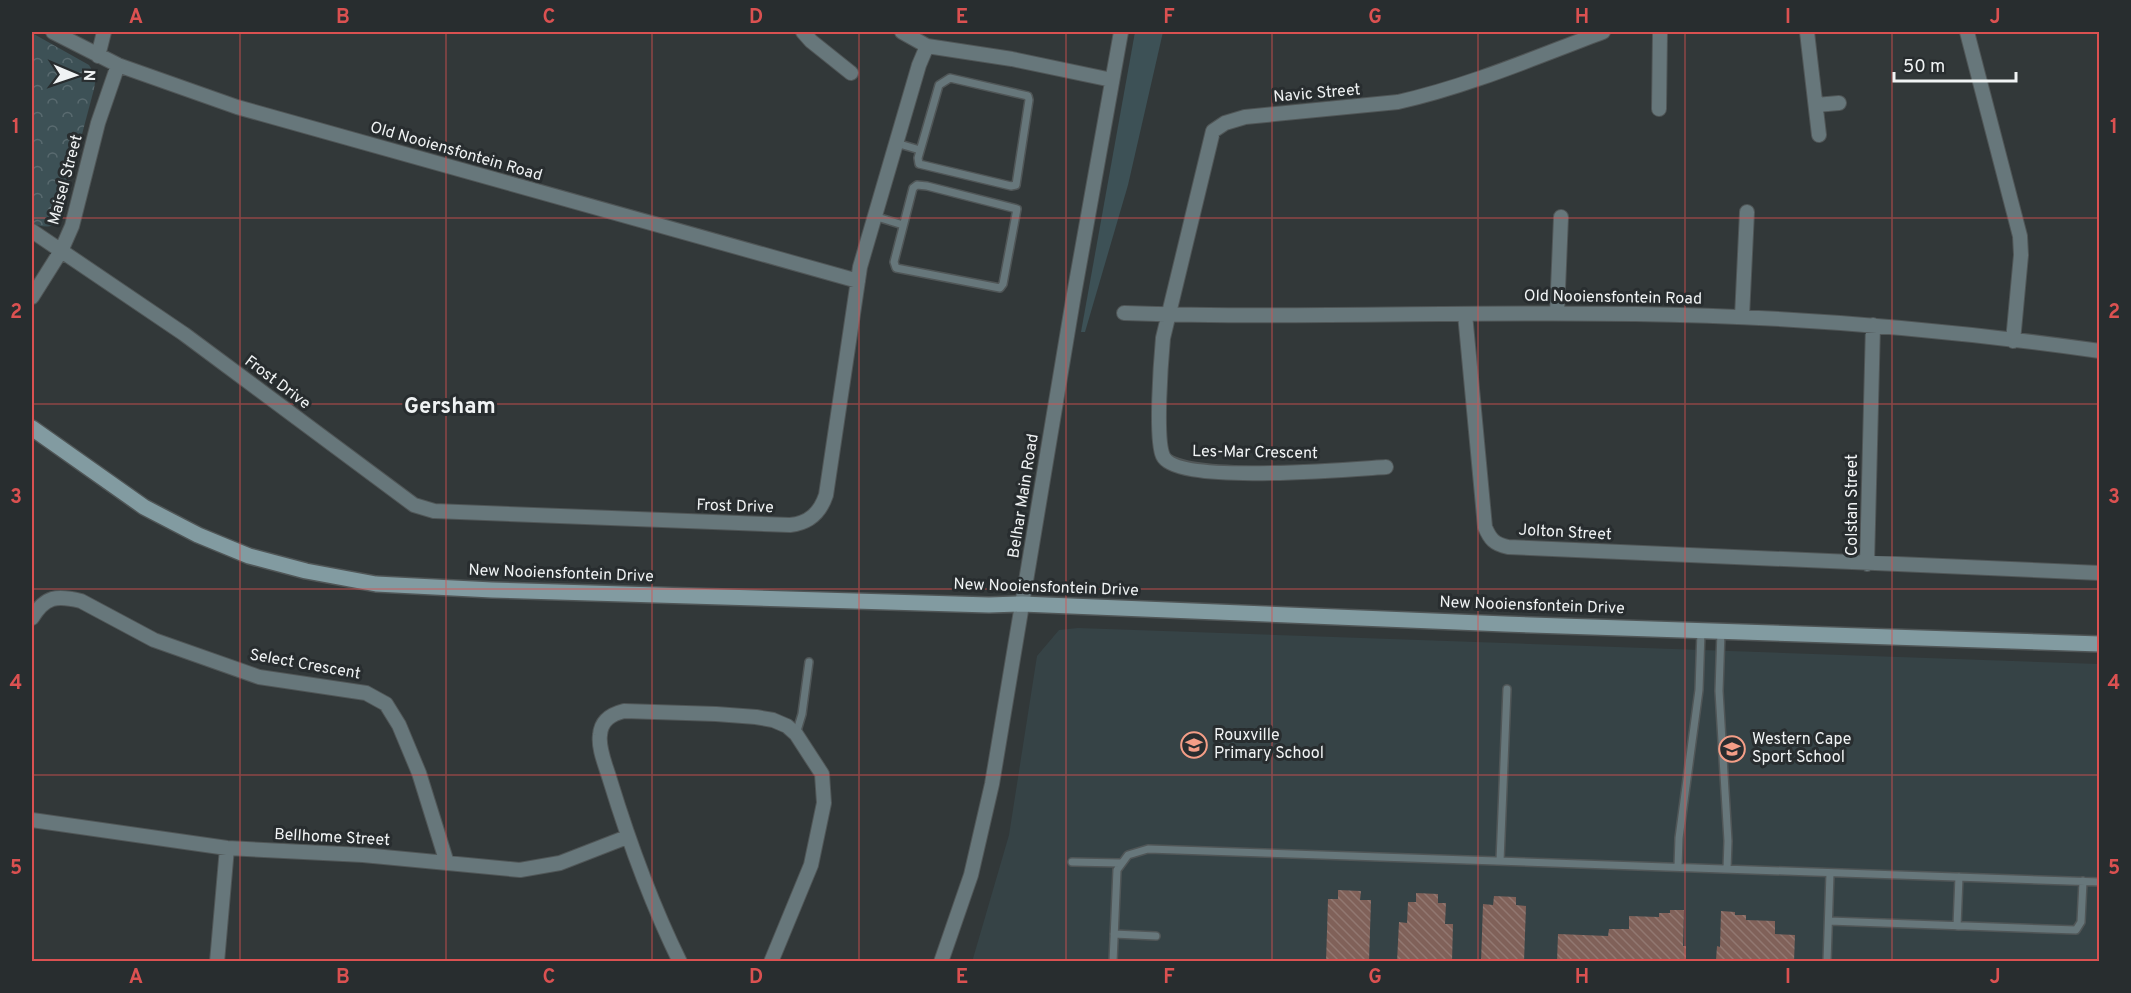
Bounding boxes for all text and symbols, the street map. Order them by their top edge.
text: A [129,5,143,31]
text: B [336,5,350,31]
text: C [543,5,555,31]
text: D [749,5,763,31]
text: E [956,5,968,31]
text: F [1163,5,1175,31]
text: G [1368,5,1382,31]
text: H [1575,5,1589,31]
text: I [1785,5,1791,31]
text: J [1989,5,2001,31]
north arrow [45,45,105,105]
scale bar [1894,45,2016,83]
text: 50 m [1903,56,1945,79]
text: N [78,69,98,82]
street label: Navic Street [1273,80,1361,108]
text: 1 [12,115,20,141]
text: 1 [2110,115,2118,141]
street label: Old Nooiensfontein Road [368,118,544,186]
street label: Maisel Street [44,133,88,227]
street label: Old Nooiensfontein Road [1524,286,1702,310]
text: 2 [10,300,22,326]
text: 2 [2108,300,2120,326]
street label: Frost Drive [240,352,314,414]
district label: Gersham [404,394,496,421]
street label: Belhar Main Road [1004,432,1044,560]
street label: Les-Mar Crescent [1192,442,1318,464]
street label: Colstan Street [1843,454,1863,556]
text: 3 [10,485,22,511]
text: 3 [2108,485,2120,511]
street label: Frost Drive [696,496,774,518]
street label: Jolton Street [1518,521,1612,545]
street label: New Nooiensfontein Drive [468,561,654,587]
street label: New Nooiensfontein Drive [953,575,1139,601]
street label: New Nooiensfontein Drive [1439,593,1625,619]
street label: Select Crescent [248,645,362,685]
text: 4 [10,671,22,697]
text: 4 [2108,671,2120,697]
place label: Rouxville Primary School [1214,726,1324,764]
school or university icon: Rouxville Primary School [1179,730,1209,760]
place label: Western Cape Sport School [1752,730,1851,768]
school or university icon: Western Cape Sport School [1717,734,1747,764]
street label: Bellhome Street [274,825,390,851]
text: 5 [10,856,22,882]
text: 5 [2108,856,2120,882]
text: A [129,965,143,991]
text: B [336,965,350,991]
text: C [543,965,555,991]
text: D [749,965,763,991]
text: E [956,965,968,991]
text: F [1163,965,1175,991]
text: G [1368,965,1382,991]
text: H [1575,965,1589,991]
text: I [1785,965,1791,991]
text: J [1989,965,2001,991]

